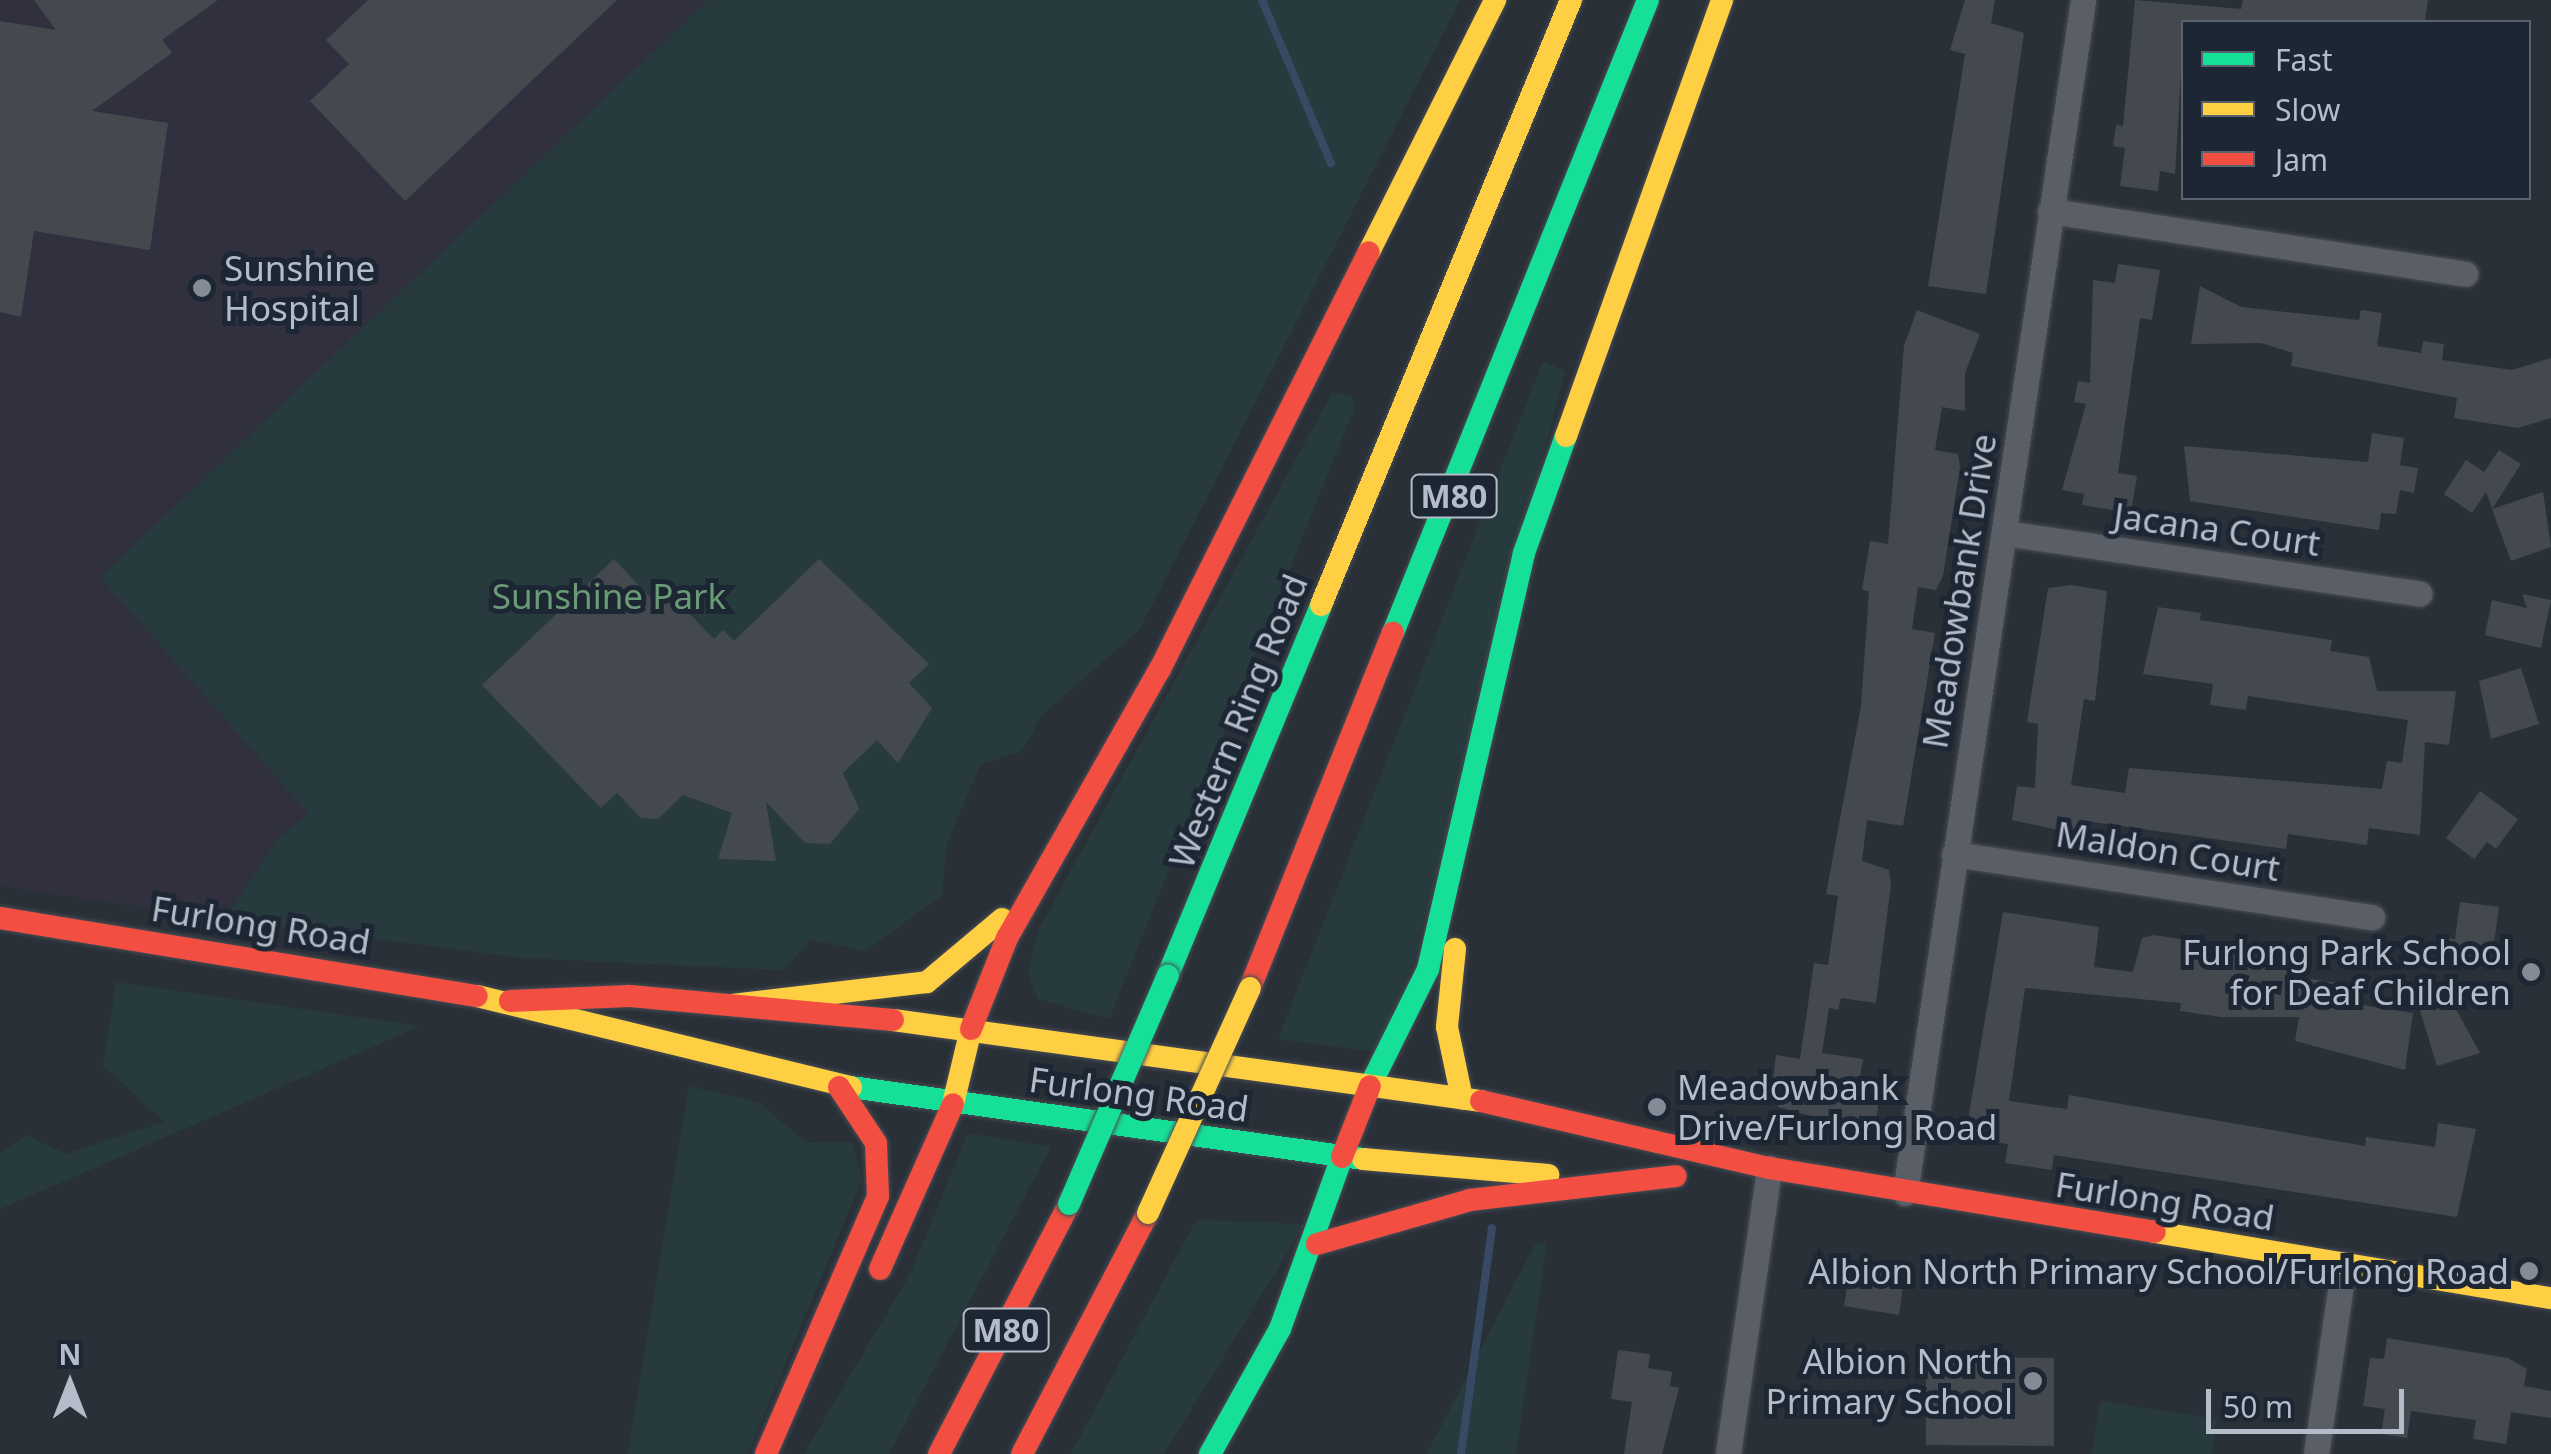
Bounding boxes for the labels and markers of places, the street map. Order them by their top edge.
place label: Sunshine Hospital [224,247,375,329]
marker: Sunshine Hospital [189,275,215,301]
place label: Furlong Park School for Deaf Children [2182,931,2511,1013]
marker: Furlong Park School for Deaf Children [2520,961,2542,983]
place label: Meadowbank Drive/Furlong Road [1677,1066,1997,1148]
marker: Meadowbank Drive/Furlong Road [1646,1096,1668,1118]
place label: Albion North Primary School/Furlong Road [1808,1250,2509,1292]
marker: Albion North Primary School/Furlong Road [2518,1260,2540,1282]
place label: Albion North Primary School [1766,1340,2013,1422]
marker: Albion North Primary School [2022,1370,2044,1392]

